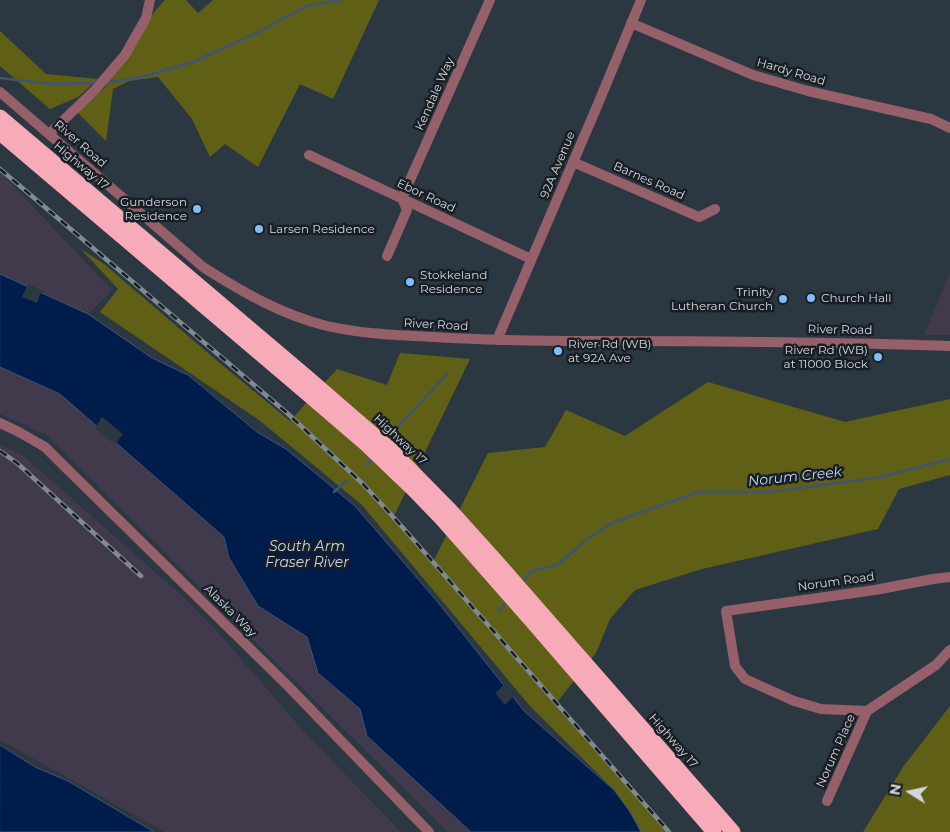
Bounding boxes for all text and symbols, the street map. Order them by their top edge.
street label: Kendale Way [412,55,458,133]
street label: Hardy Road [755,55,827,89]
street label: River Road [51,117,109,171]
street label: 92A Avenue [537,129,579,201]
street label: Highway 17 [51,139,111,193]
street label: Barnes Road [611,159,687,203]
street label: Ebor Road [394,176,458,216]
place label: Gunderson Residence [120,195,187,223]
marker: Gunderson Residence [191,203,203,215]
place label: Larsen Residence [269,222,375,236]
marker: Larsen Residence [253,223,265,235]
place label: Stokkeland Residence [420,268,487,296]
marker: Stokkeland Residence [404,276,416,288]
place label: Trinity Lutheran Church [671,285,773,313]
place label: Church Hall [821,291,892,305]
marker: Church Hall [805,292,817,304]
marker: Trinity Lutheran Church [777,293,789,305]
street label: River Road [403,316,469,334]
street label: River Road [807,322,873,338]
place label: River Rd (WB) at 92A Ave [568,337,651,365]
place label: River Rd (WB) at 11000 Block [784,343,868,371]
marker: River Rd (WB) at 92A Ave [552,345,564,357]
marker: River Rd (WB) at 11000 Block [872,351,884,363]
street label: Highway 17 [370,412,430,468]
water label: Norum Creek [747,464,843,490]
water label: South Arm Fraser River [265,539,349,572]
street label: Norum Road [797,569,875,595]
street label: Alaska Way [201,582,259,640]
street label: Highway 17 [645,711,701,771]
street label: Norum Place [813,712,859,790]
north arrow [885,767,935,817]
text: N [885,782,905,797]

